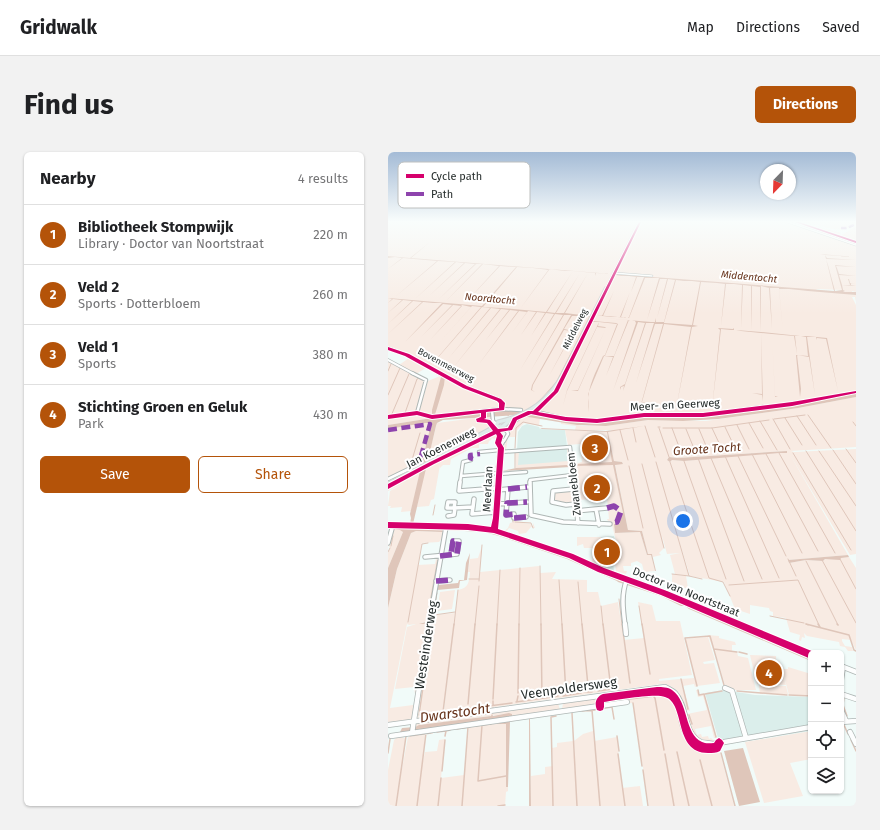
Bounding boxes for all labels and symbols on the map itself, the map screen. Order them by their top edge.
legend [398,162,530,208]
north arrow [760,164,796,200]
text: Cycle path [431,170,482,183]
text: Path [431,188,453,201]
water label: Middentocht [720,269,778,285]
water label: Noordtocht [464,291,516,307]
street label: Middelweg [561,307,590,351]
street label: Bovenmeerweg [416,346,476,384]
street label: Meer- en Geerweg [630,396,721,414]
street label: Jan Koenenweg [404,425,478,471]
pin: 3 [582,433,608,463]
water label: Groote Tocht [672,440,742,458]
street label: Zwanebloem [564,452,584,516]
street label: Meerlaan [480,466,496,512]
pin: 2 [584,473,610,503]
your location [673,511,693,531]
pin: 1 [594,537,620,567]
street label: Doctor van Noortstraat [631,565,741,619]
street label: Westeinderweg [412,599,440,690]
pin: 4 [756,658,782,688]
street label: Veenpoldersweg [520,674,618,702]
water label: Dwarstocht [419,700,491,726]

